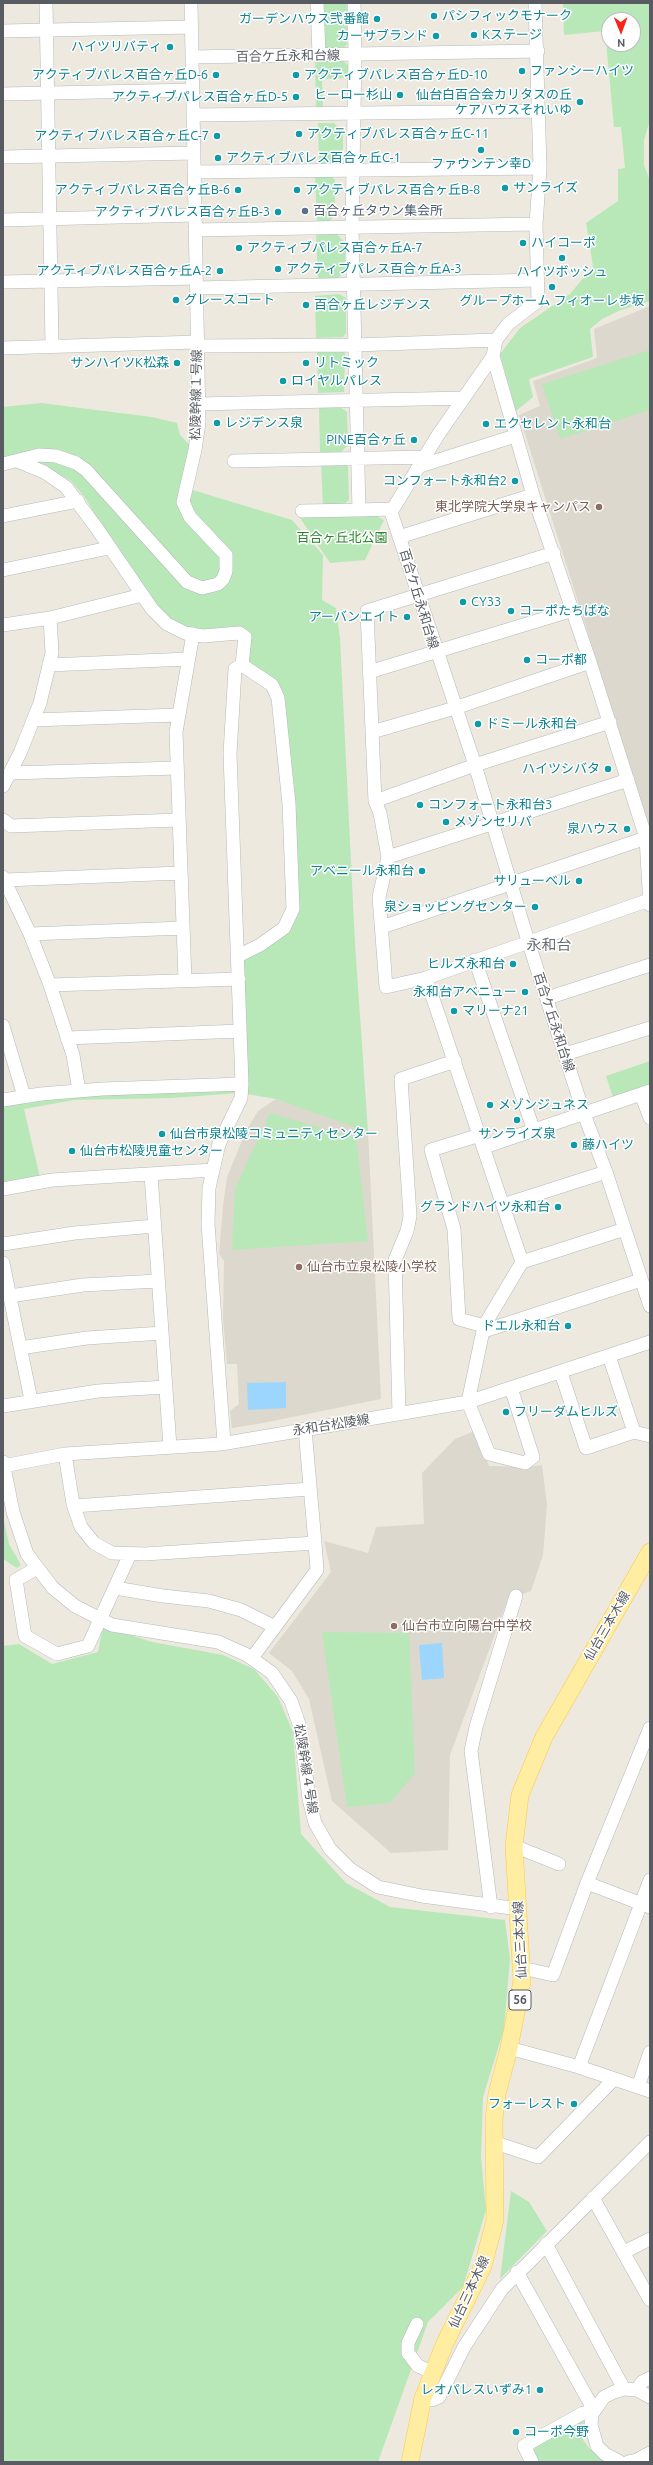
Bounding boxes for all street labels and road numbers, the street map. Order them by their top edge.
street label: 百合ケ丘永和台線 [236,47,340,65]
street label: 松陵幹線１号線 [187,349,205,441]
street label: 百合ケ丘永和台線 [396,547,442,651]
street label: 百合ケ丘永和台線 [531,970,577,1074]
street label: 永和台松陵線 [291,1411,371,1439]
street label: 仙台三本木線 [581,1588,633,1664]
street label: 松陵幹線４号線 [291,1723,321,1815]
street label: 仙台三本木線 [510,1901,530,1979]
road number: 56 [509,1990,531,2010]
street label: 仙台三本木線 [445,2253,493,2331]

